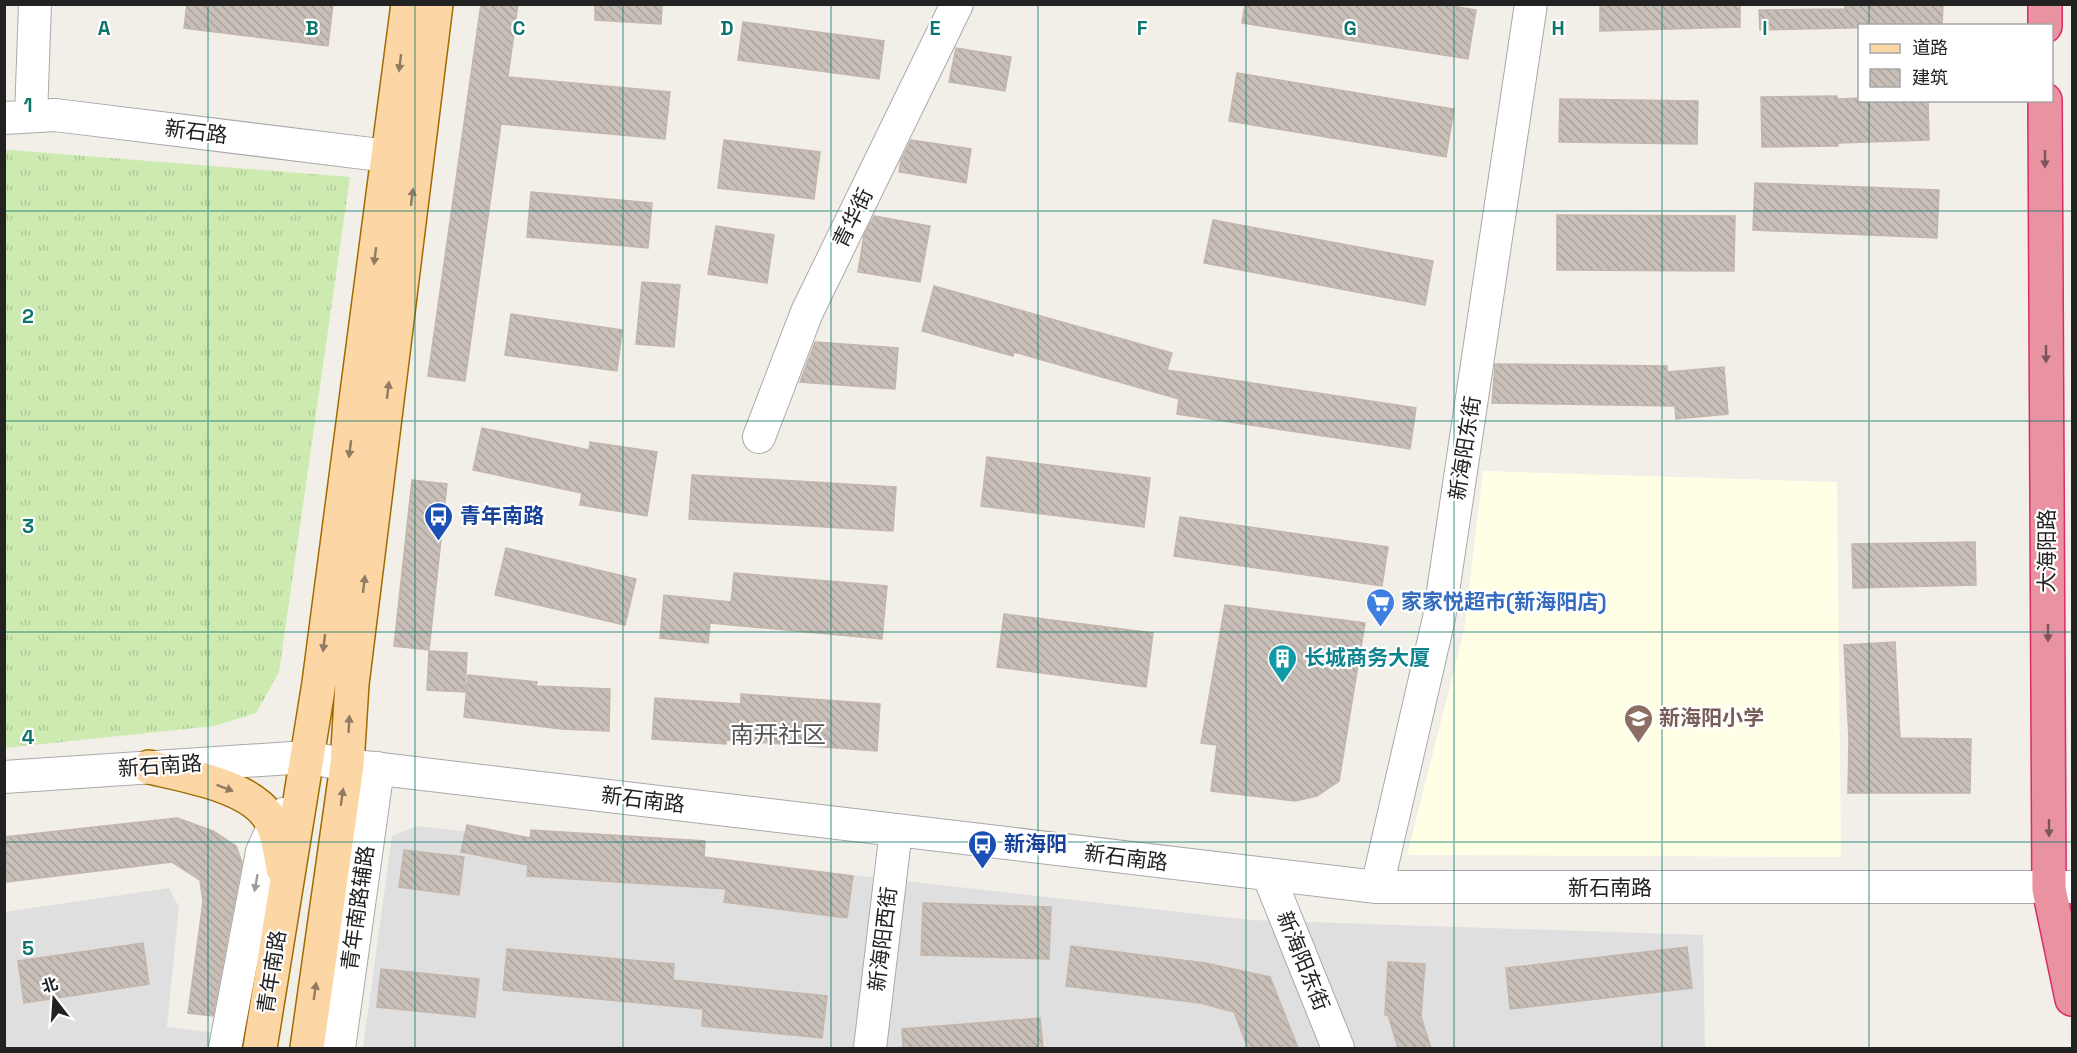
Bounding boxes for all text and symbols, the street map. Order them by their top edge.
text: A [98,15,111,41]
text: B [305,15,319,41]
text: C [513,15,526,41]
text: D [720,15,734,41]
text: E [929,15,941,41]
text: F [1137,15,1148,41]
text: G [1343,15,1357,41]
text: H [1551,15,1565,41]
text: I [1762,15,1768,41]
legend [1858,24,2053,102]
text: 道路 [1912,36,1948,59]
one-way arrow [396,53,405,72]
text: 建筑 [1912,66,1948,89]
text: 1 [23,92,33,118]
street label: 新石路 [163,114,229,149]
one-way arrow [2040,149,2050,168]
street label: 青华街 [827,184,878,252]
one-way arrow [407,187,417,206]
one-way arrow [370,246,380,265]
text: 2 [22,303,34,329]
one-way arrow [2041,344,2051,363]
one-way arrow [383,381,393,400]
street label: 新海阳东街 [1443,394,1486,502]
one-way arrow [345,440,354,459]
bus stop icon: 青年南路 [423,500,455,542]
place label: 青年南路 [460,502,544,529]
street label: 大海阳路 [2033,509,2060,593]
text: 3 [22,513,34,539]
one-way arrow [359,574,369,593]
supermarket icon: 家家悦超市(新海阳店) [1364,586,1396,628]
place label: 家家悦超市(新海阳店) [1401,588,1607,615]
one-way arrow [2043,623,2053,642]
one-way arrow [320,633,329,652]
building icon: 长城商务大厦 [1267,642,1299,684]
place label: 长城商务大厦 [1304,644,1430,671]
school or university icon: 新海阳小学 [1622,702,1654,744]
place label: 新海阳小学 [1659,704,1764,731]
one-way arrow [345,715,354,734]
district label: 南开社区 [730,719,826,750]
text: 4 [22,724,35,750]
street label: 新石南路 [117,749,203,782]
street label: 新石南路 [600,781,686,818]
one-way arrow [216,784,234,793]
one-way arrow [338,788,347,807]
one-way arrow [2044,818,2054,837]
bus stop icon: 新海阳 [967,828,999,870]
place label: 新海阳 [1004,830,1067,857]
street label: 新石南路 [1083,839,1169,876]
street label: 青年南路辅路 [335,844,380,972]
one-way arrow [251,874,260,893]
street label: 新石南路 [1568,874,1652,901]
street label: 新海阳西街 [863,885,902,993]
street label: 新海阳东街 [1271,907,1336,1015]
street label: 青年南路 [252,928,291,1016]
text: 5 [22,935,34,961]
north arrow [24,969,84,1029]
text: 北 [39,973,60,998]
one-way arrow [310,981,319,1000]

